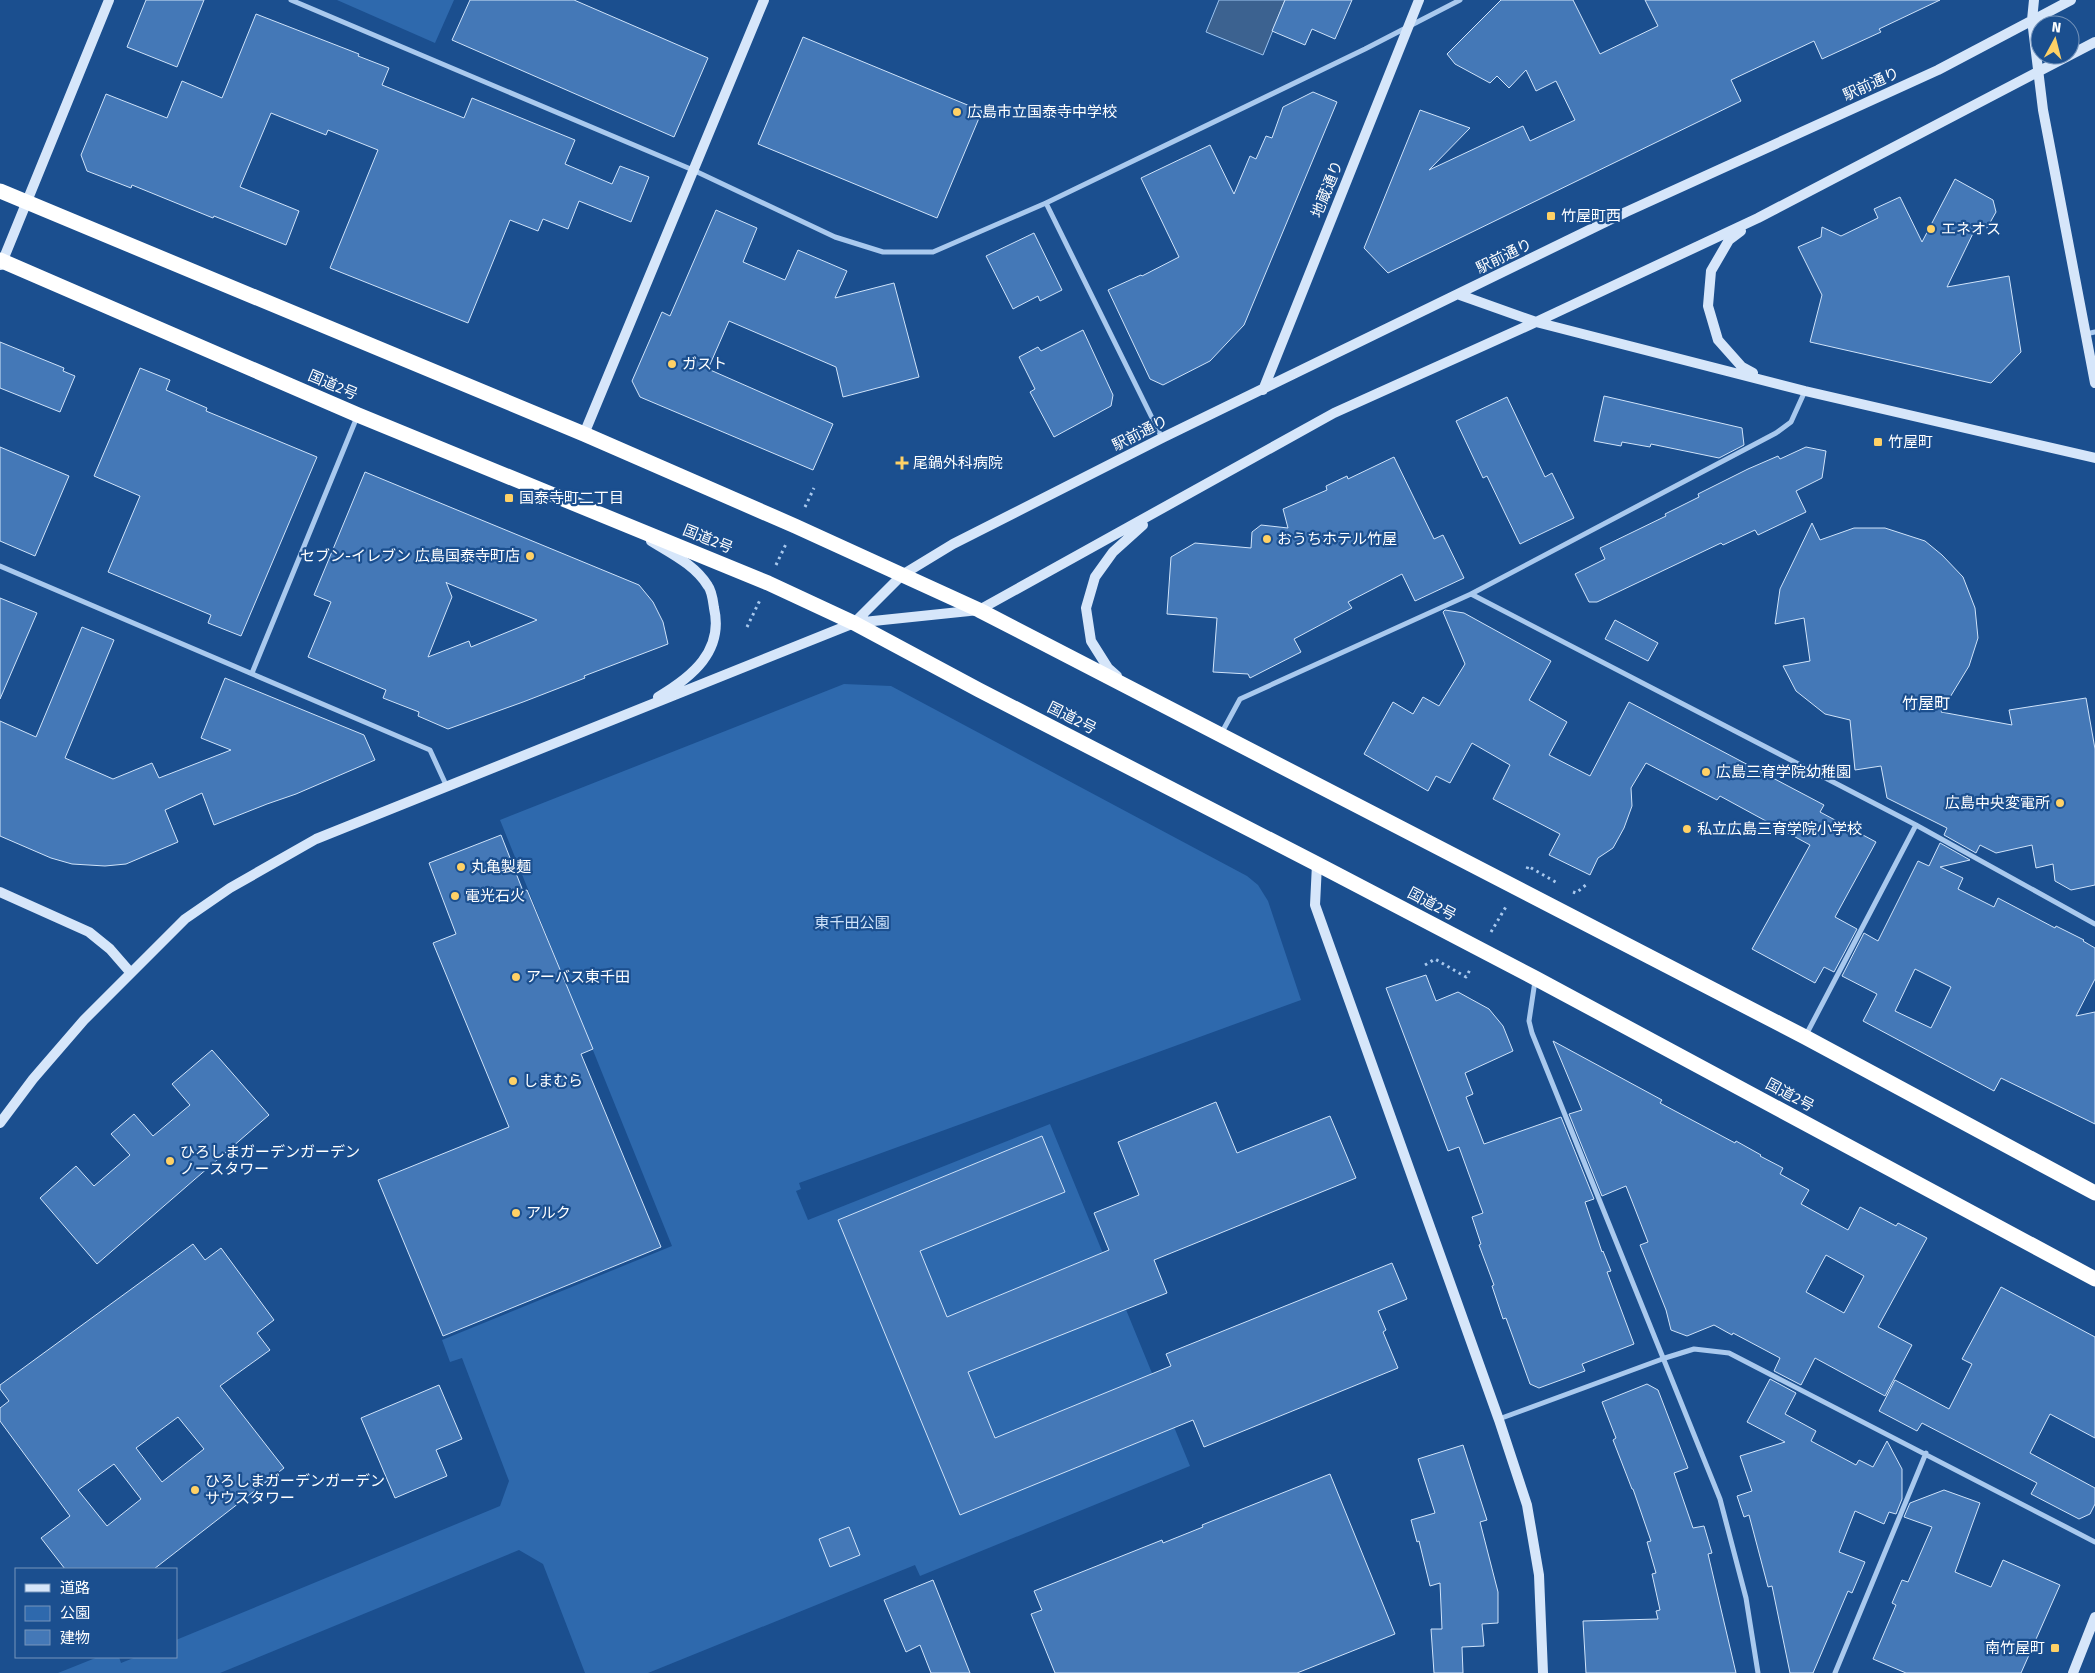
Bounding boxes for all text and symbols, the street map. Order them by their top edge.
north arrow [2030,15,2080,65]
text: N [2051,19,2062,37]
street label: 駅前通り [1840,64,1902,104]
place label: 広島市立国泰寺中学校 [967,103,1117,121]
marker: 広島市立国泰寺中学校 [951,106,963,118]
street label: 地蔵通り [1307,158,1347,220]
place label: 竹屋町西 [1561,207,1621,225]
marker: 竹屋町西 [1545,210,1557,222]
place label: エネオス [1941,220,2001,238]
marker: エネオス [1925,223,1937,235]
street label: 駅前通り [1473,235,1535,277]
place label: ガスト [682,355,727,373]
marker: ガスト [666,358,678,370]
street label: 国道2号 [305,366,361,404]
street label: 駅前通り [1109,411,1171,455]
place label: 竹屋町 [1888,433,1933,451]
marker: 竹屋町 [1872,436,1884,448]
place label: 尾鍋外科病院 [913,454,1003,472]
marker: 尾鍋外科病院 [895,456,909,470]
place label: 国泰寺町二丁目 [519,489,624,507]
marker: 国泰寺町二丁目 [503,492,515,504]
street label: 国道2号 [680,521,736,557]
place label: おうちホテル竹屋 [1277,530,1397,548]
marker: おうちホテル竹屋 [1261,533,1273,545]
place label: セブン-イレブン 広島国泰寺町店 [300,547,520,565]
marker: セブン-イレブン 広島国泰寺町店 [524,550,536,562]
district label: 竹屋町 [1902,694,1950,713]
street label: 国道2号 [1045,698,1099,738]
place label: 広島三育学院幼稚園 [1716,763,1851,781]
marker: 広島三育学院幼稚園 [1700,766,1712,778]
place label: 広島中央変電所 [1945,794,2050,812]
marker: 広島中央変電所 [2054,797,2066,809]
place label: 私立広島三育学院小学校 [1697,820,1862,838]
marker: 私立広島三育学院小学校 [1681,823,1693,835]
place label: 丸亀製麺 [471,858,531,876]
marker: 丸亀製麺 [455,861,467,873]
street label: 国道2号 [1405,884,1459,924]
place label: 電光石火 [465,887,525,905]
marker: 電光石火 [449,890,461,902]
park label: 東千田公園 [814,914,890,932]
place label: アーバス東千田 [526,968,630,986]
marker: アーバス東千田 [510,971,522,983]
place label: しまむら [523,1072,583,1090]
marker: しまむら [507,1075,519,1087]
street label: 国道2号 [1763,1075,1817,1115]
place label: ひろしまガーデンガーデン ノースタワー [180,1143,360,1178]
marker: ひろしまガーデンガーデン ノースタワー [164,1155,176,1167]
place label: アルク [526,1204,571,1222]
marker: アルク [510,1207,522,1219]
place label: ひろしまガーデンガーデン サウスタワー [205,1472,385,1507]
marker: ひろしまガーデンガーデン サウスタワー [189,1484,201,1496]
legend [15,1568,178,1658]
text: 道路 [60,1579,90,1597]
text: 公園 [60,1604,90,1622]
text: 建物 [60,1629,90,1647]
place label: 南竹屋町 [1985,1639,2045,1657]
marker: 南竹屋町 [2049,1642,2061,1654]

